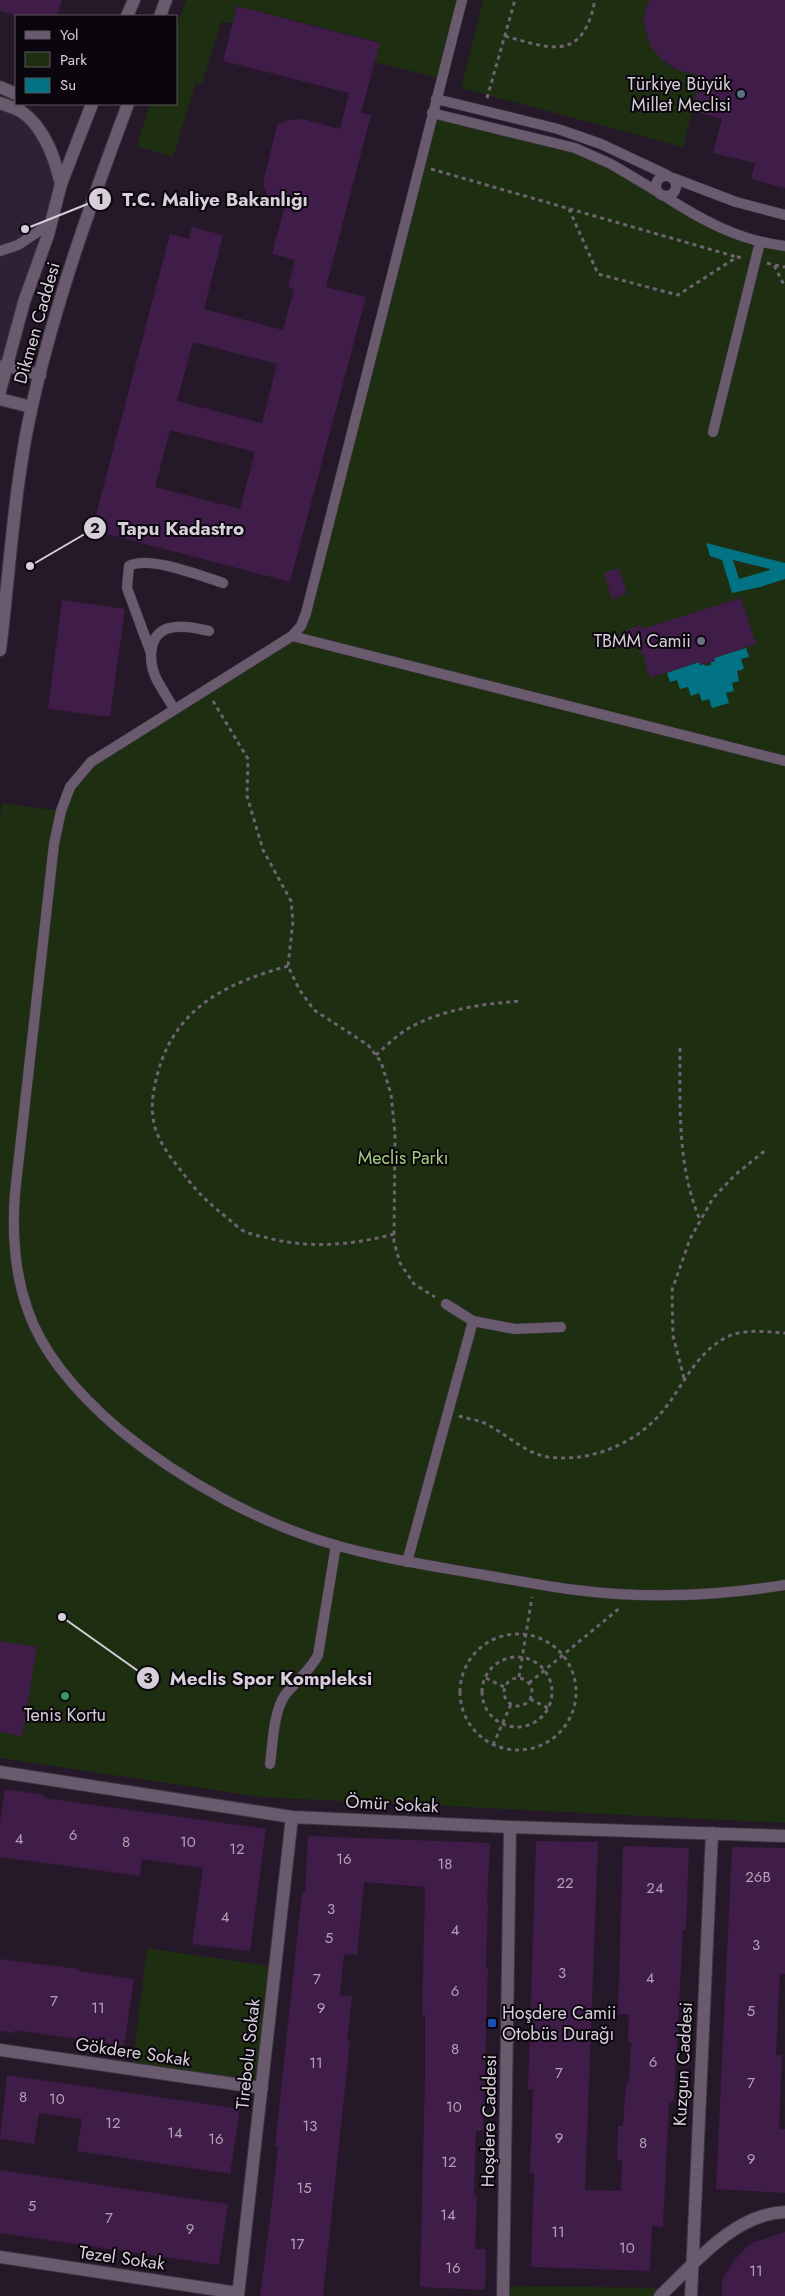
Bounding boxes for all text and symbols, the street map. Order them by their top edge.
legend [15,15,178,105]
text: Yol [60,24,79,46]
text: Park [60,49,87,71]
place label: Türkiye Büyük Millet Meclisi [627,71,731,118]
text: Su [60,74,76,96]
marker: Türkiye Büyük Millet Meclisi [735,88,747,100]
callout: T.C. Maliye Bakanlığı [87,182,318,216]
text: T.C. Maliye Bakanlığı [122,186,308,213]
text: 1 [96,188,104,210]
street label: Dikmen Caddesi [7,259,67,387]
callout: Tapu Kadastro [82,511,254,545]
text: Tapu Kadastro [118,515,244,542]
text: 2 [90,517,100,539]
place label: TBMM Camii [594,628,691,654]
marker: TBMM Camii [695,635,707,647]
park label: Meclis Parkı [358,1145,448,1171]
callout: Meclis Spor Kompleksi [135,1661,383,1695]
text: Meclis Spor Kompleksi [170,1665,372,1692]
text: 3 [143,1667,153,1689]
marker: Tenis Kortu [59,1690,71,1702]
place label: Tenis Kortu [24,1702,106,1728]
street label: Ömür Sokak [345,1789,439,1819]
house number: 6 [69,1824,77,1846]
house number: 4 [15,1828,24,1850]
house number: 8 [122,1831,130,1853]
house number: 10 [180,1831,196,1853]
house number: 12 [229,1838,245,1860]
house number: 16 [336,1848,352,1870]
house number: 18 [438,1853,452,1875]
house number: 26B [745,1866,771,1888]
house number: 22 [556,1872,574,1894]
house number: 24 [646,1877,664,1899]
house number: 3 [327,1898,335,1920]
house number: 4 [221,1906,230,1928]
house number: 4 [451,1919,460,1941]
house number: 5 [325,1927,333,1949]
house number: 3 [752,1934,760,1956]
house number: 3 [558,1962,566,1984]
house number: 4 [646,1967,655,1989]
house number: 7 [313,1968,321,1990]
house number: 6 [451,1980,459,2002]
house number: 7 [50,1990,58,2012]
house number: 11 [91,1997,105,2019]
street label: Tirebolu Sokak [229,1997,267,2111]
house number: 9 [317,1997,325,2019]
place label: Hoşdere Camii Otobüs Durağı [502,2000,616,2047]
house number: 5 [747,2000,755,2022]
street label: Kuzgun Caddesi [667,2001,699,2127]
marker: Hoşdere Camii Otobüs Durağı [486,2017,498,2029]
street label: Gökdere Sokak [74,2031,192,2073]
house number: 8 [451,2038,459,2060]
house number: 6 [649,2051,657,2073]
house number: 11 [309,2052,323,2074]
street label: Hoşdere Caddesi [475,2054,503,2188]
house number: 7 [555,2062,563,2084]
house number: 7 [747,2072,755,2094]
house number: 8 [19,2086,27,2108]
house number: 10 [49,2088,65,2110]
house number: 10 [446,2096,462,2118]
house number: 12 [105,2112,121,2134]
house number: 13 [303,2115,317,2137]
house number: 14 [167,2122,183,2144]
house number: 9 [555,2127,563,2149]
house number: 16 [208,2128,224,2150]
house number: 8 [639,2132,647,2154]
house number: 9 [747,2148,755,2170]
house number: 12 [441,2151,457,2173]
house number: 15 [296,2177,312,2199]
house number: 5 [28,2195,36,2217]
house number: 14 [440,2204,456,2226]
house number: 7 [105,2207,113,2229]
house number: 9 [186,2218,194,2240]
house number: 11 [551,2221,565,2243]
house number: 17 [290,2233,304,2255]
house number: 10 [619,2237,635,2259]
street label: Tezel Sokak [77,2239,167,2277]
house number: 16 [445,2257,461,2279]
house number: 11 [749,2260,763,2282]

